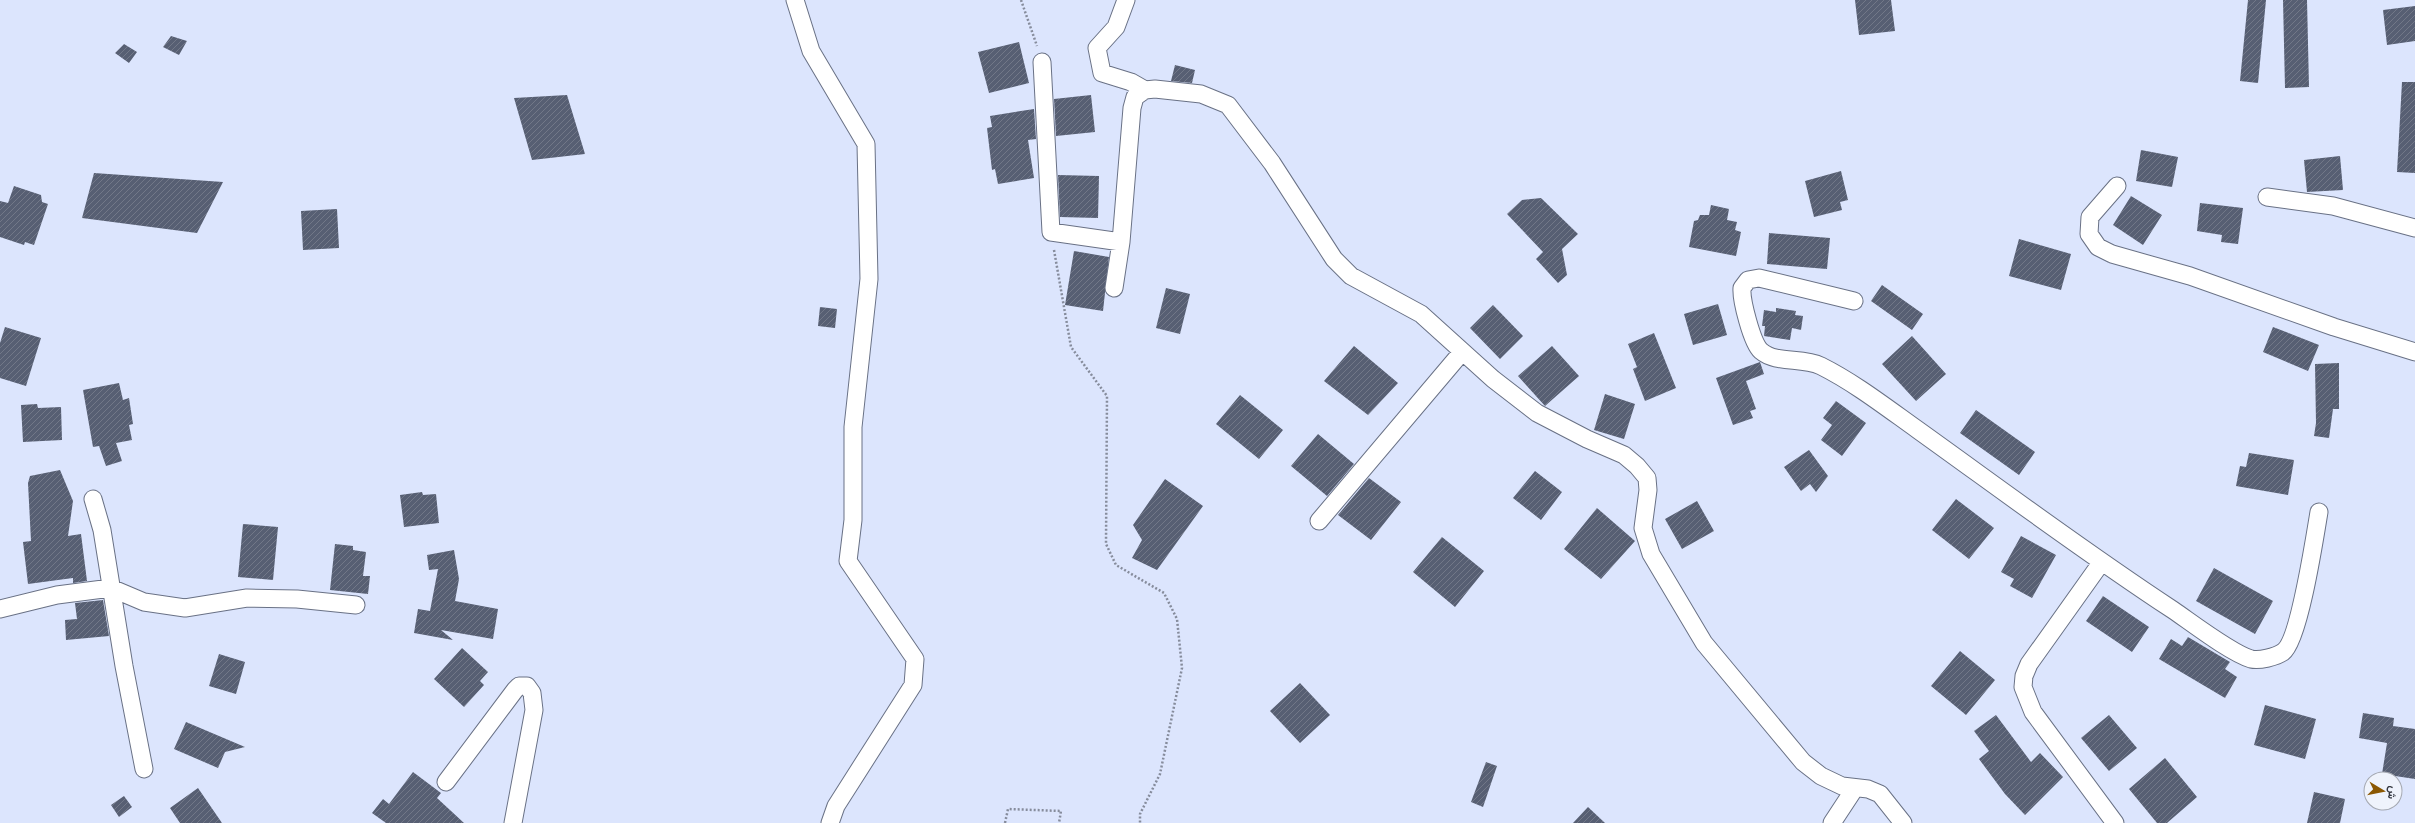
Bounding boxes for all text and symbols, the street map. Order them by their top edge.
north arrow [2363,771,2403,811]
text: ش [2385,785,2400,800]

